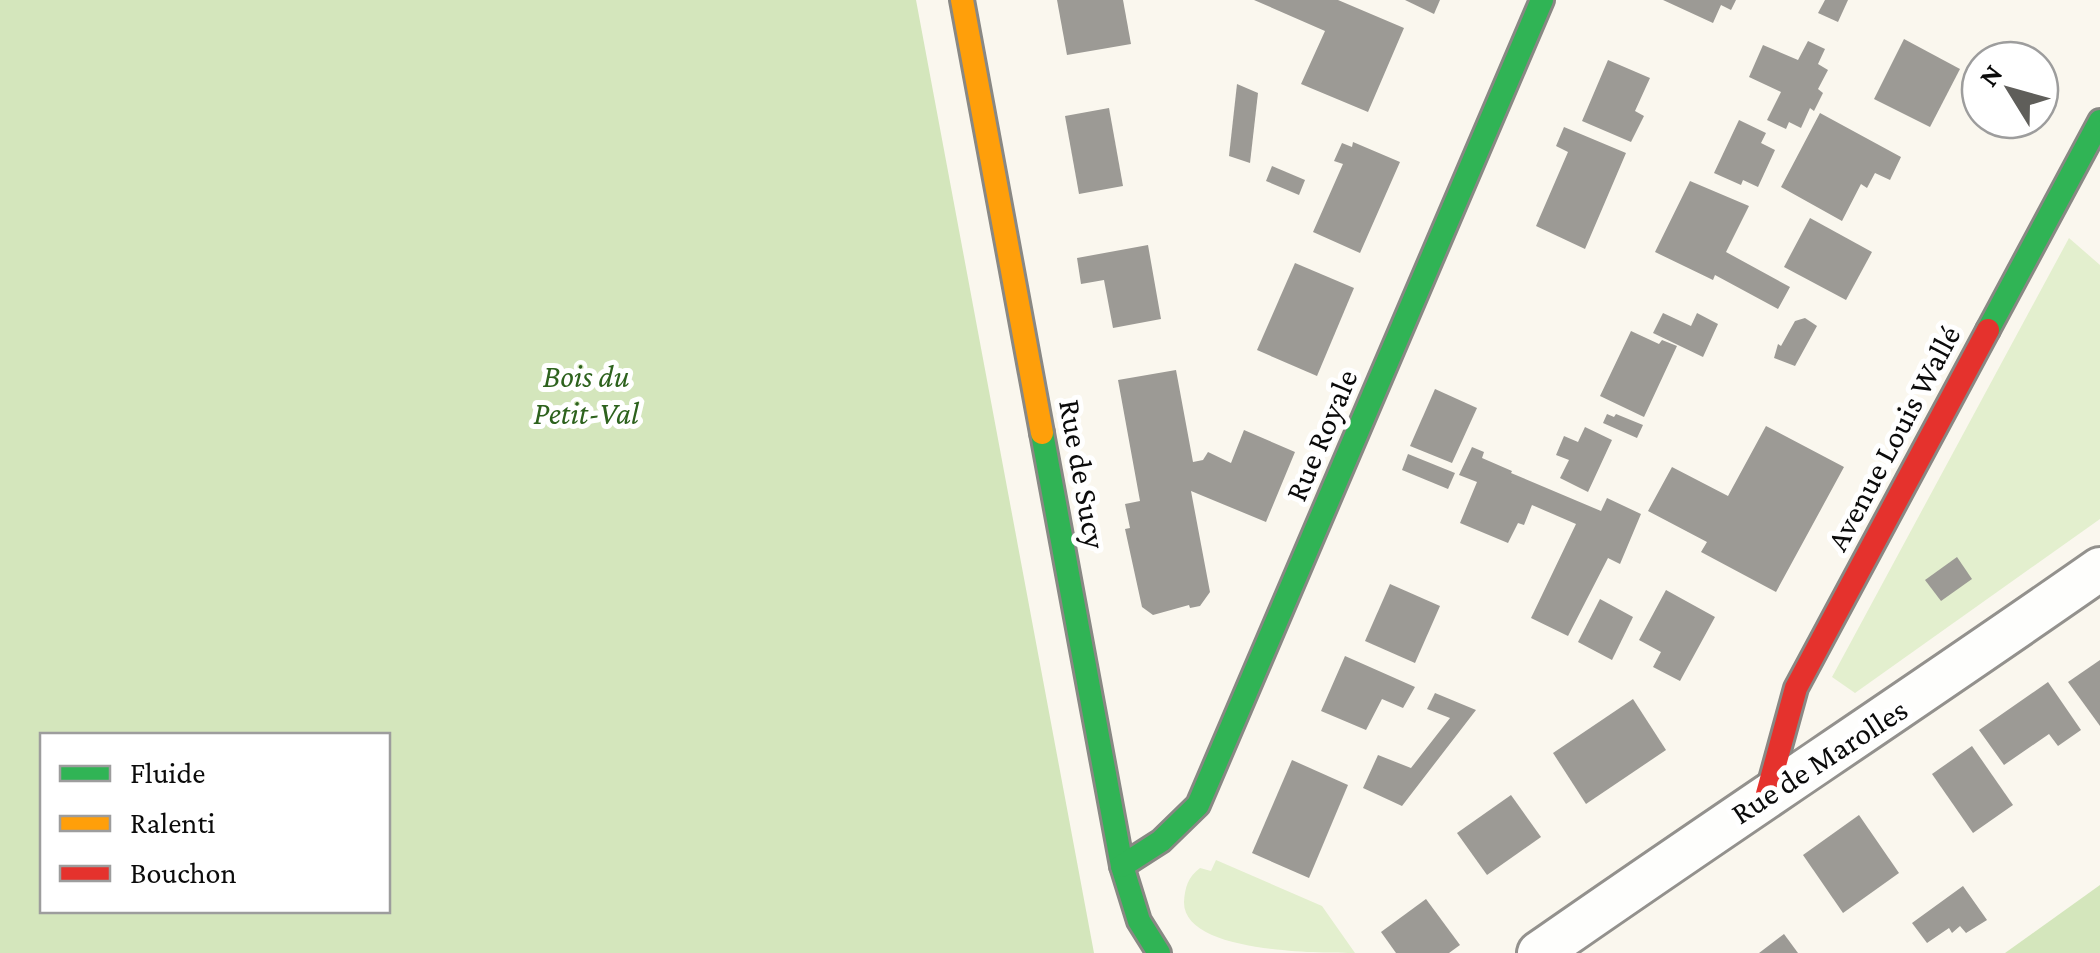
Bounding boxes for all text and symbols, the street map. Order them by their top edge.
north arrow [1960,40,2060,140]
text: N [1972,58,2009,92]
street label: Avenue Louis Wallé [1819,319,1967,557]
park label: Bois du Petit-Val [533,358,640,431]
street label: Rue Royale [1277,364,1365,506]
street label: Rue de Sucy [1052,396,1114,552]
street label: Rue de Marolles [1724,691,1914,831]
legend [40,733,390,913]
text: Fluide [130,756,205,789]
text: Ralenti [130,806,215,839]
text: Bouchon [130,856,237,889]

